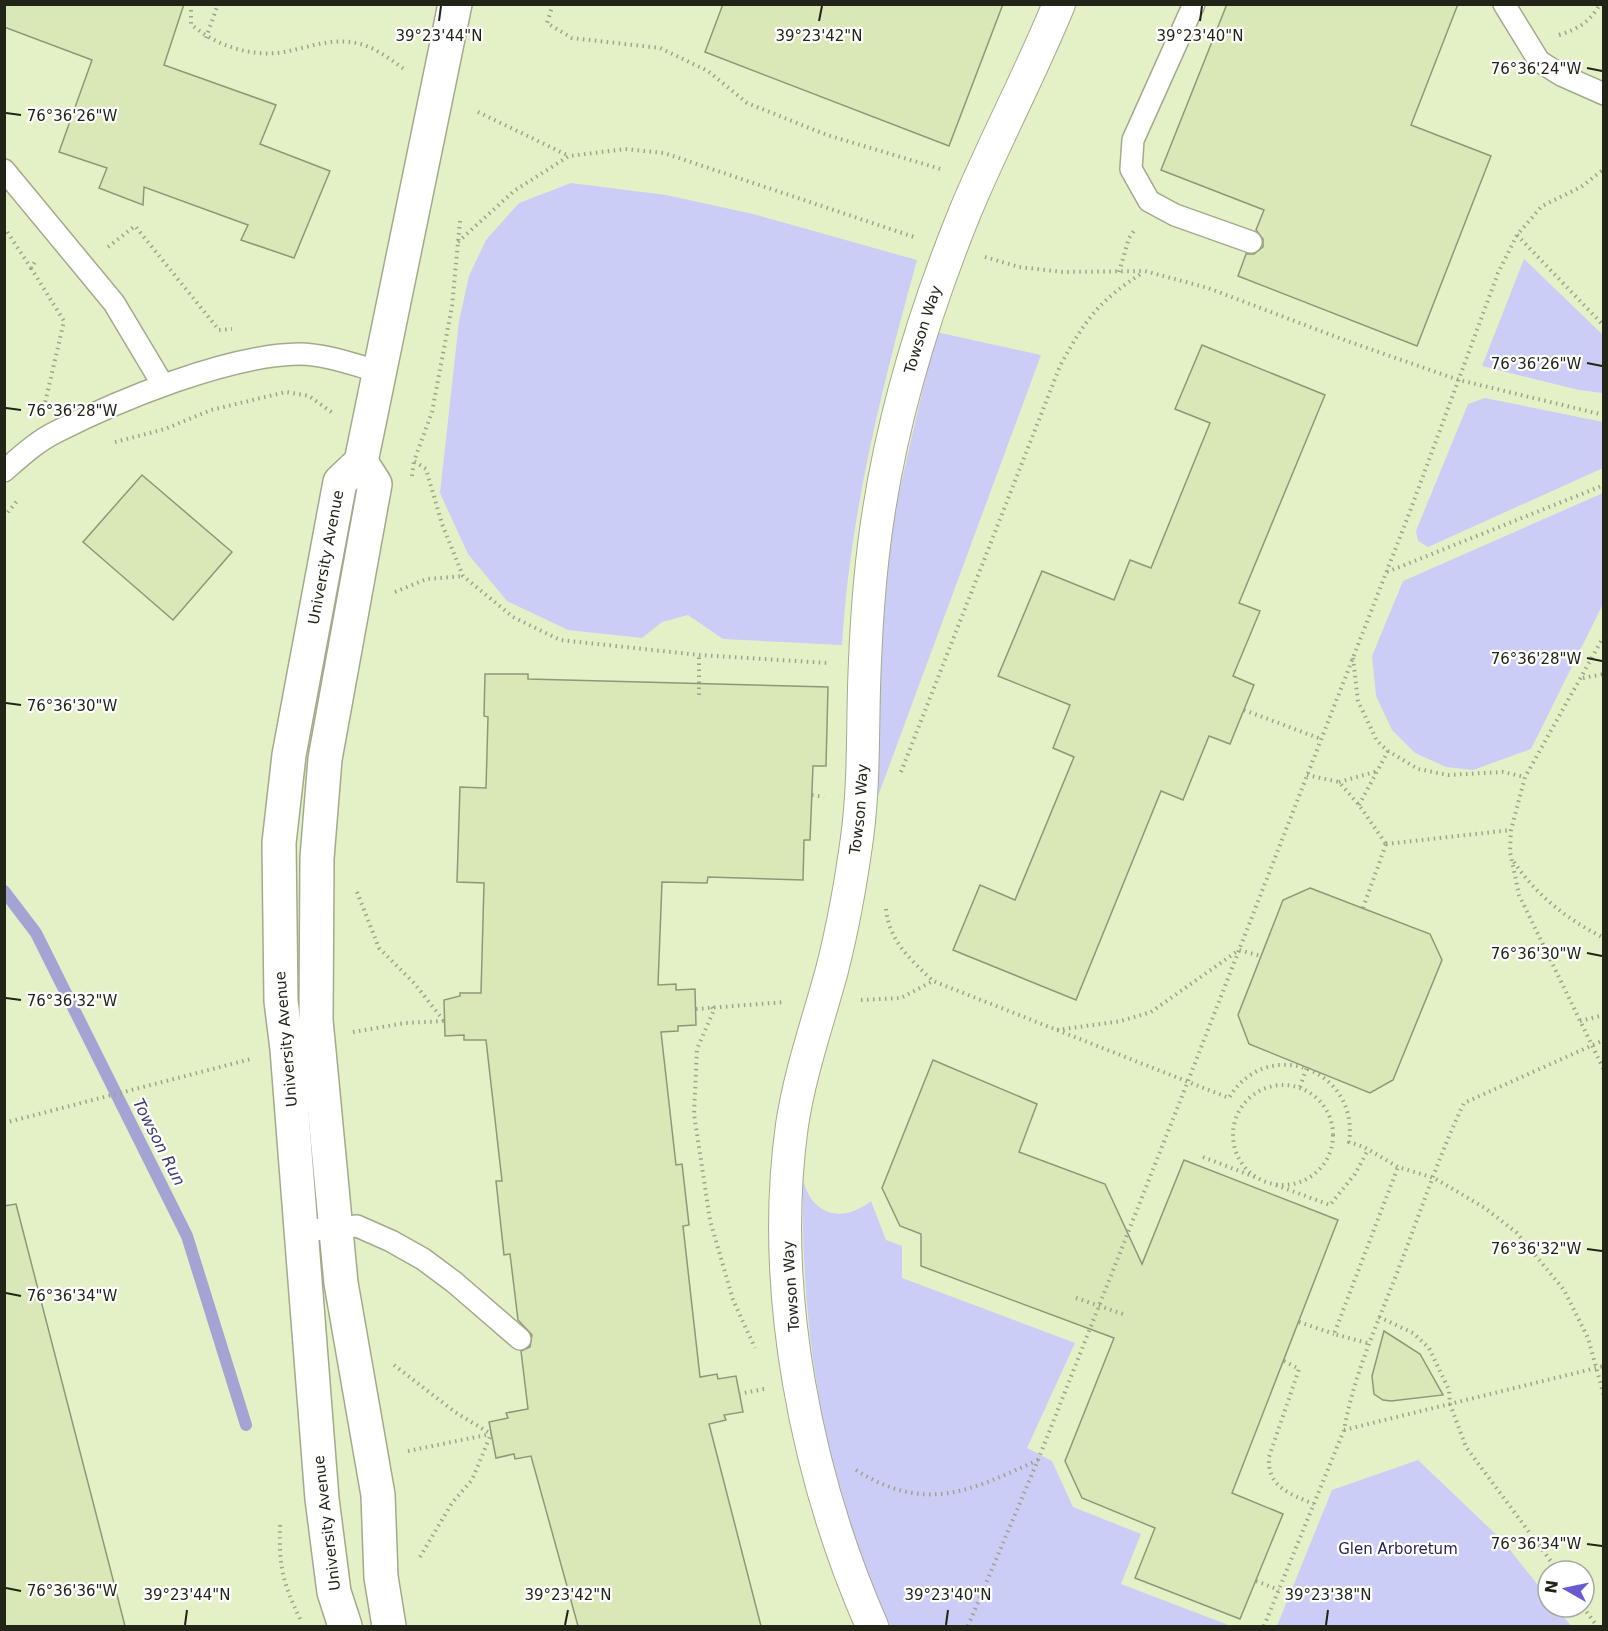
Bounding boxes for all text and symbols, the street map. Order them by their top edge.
text: 39°23'44"N [395,27,483,45]
text: 39°23'42"N [775,27,863,45]
text: 39°23'40"N [1156,27,1244,45]
text: 76°36'24"W [1491,60,1581,78]
text: 76°36'26"W [27,107,117,125]
street label: Towson Way [900,283,945,377]
text: 76°36'26"W [1491,355,1581,373]
text: 76°36'28"W [27,402,117,420]
street label: University Avenue [305,489,347,626]
text: 76°36'28"W [1491,650,1581,668]
text: 76°36'30"W [27,697,117,715]
street label: Towson Way [846,763,872,857]
text: 76°36'30"W [1491,945,1581,963]
street label: University Avenue [271,970,301,1108]
text: 76°36'32"W [27,992,117,1010]
water label: Towson Run [129,1095,189,1189]
street label: Towson Way [779,1240,803,1333]
text: 76°36'32"W [1491,1240,1581,1258]
text: 76°36'34"W [27,1287,117,1305]
street label: University Avenue [310,1454,344,1592]
text: 76°36'34"W [1491,1535,1581,1553]
park label: Glen Arboretum [1338,1540,1458,1558]
north arrow [1536,1559,1596,1619]
text: N [1541,1579,1562,1595]
text: 76°36'36"W [27,1582,117,1600]
text: 39°23'44"N [143,1586,231,1604]
text: 39°23'42"N [524,1586,612,1604]
text: 39°23'40"N [904,1586,992,1604]
text: 39°23'38"N [1284,1586,1372,1604]

